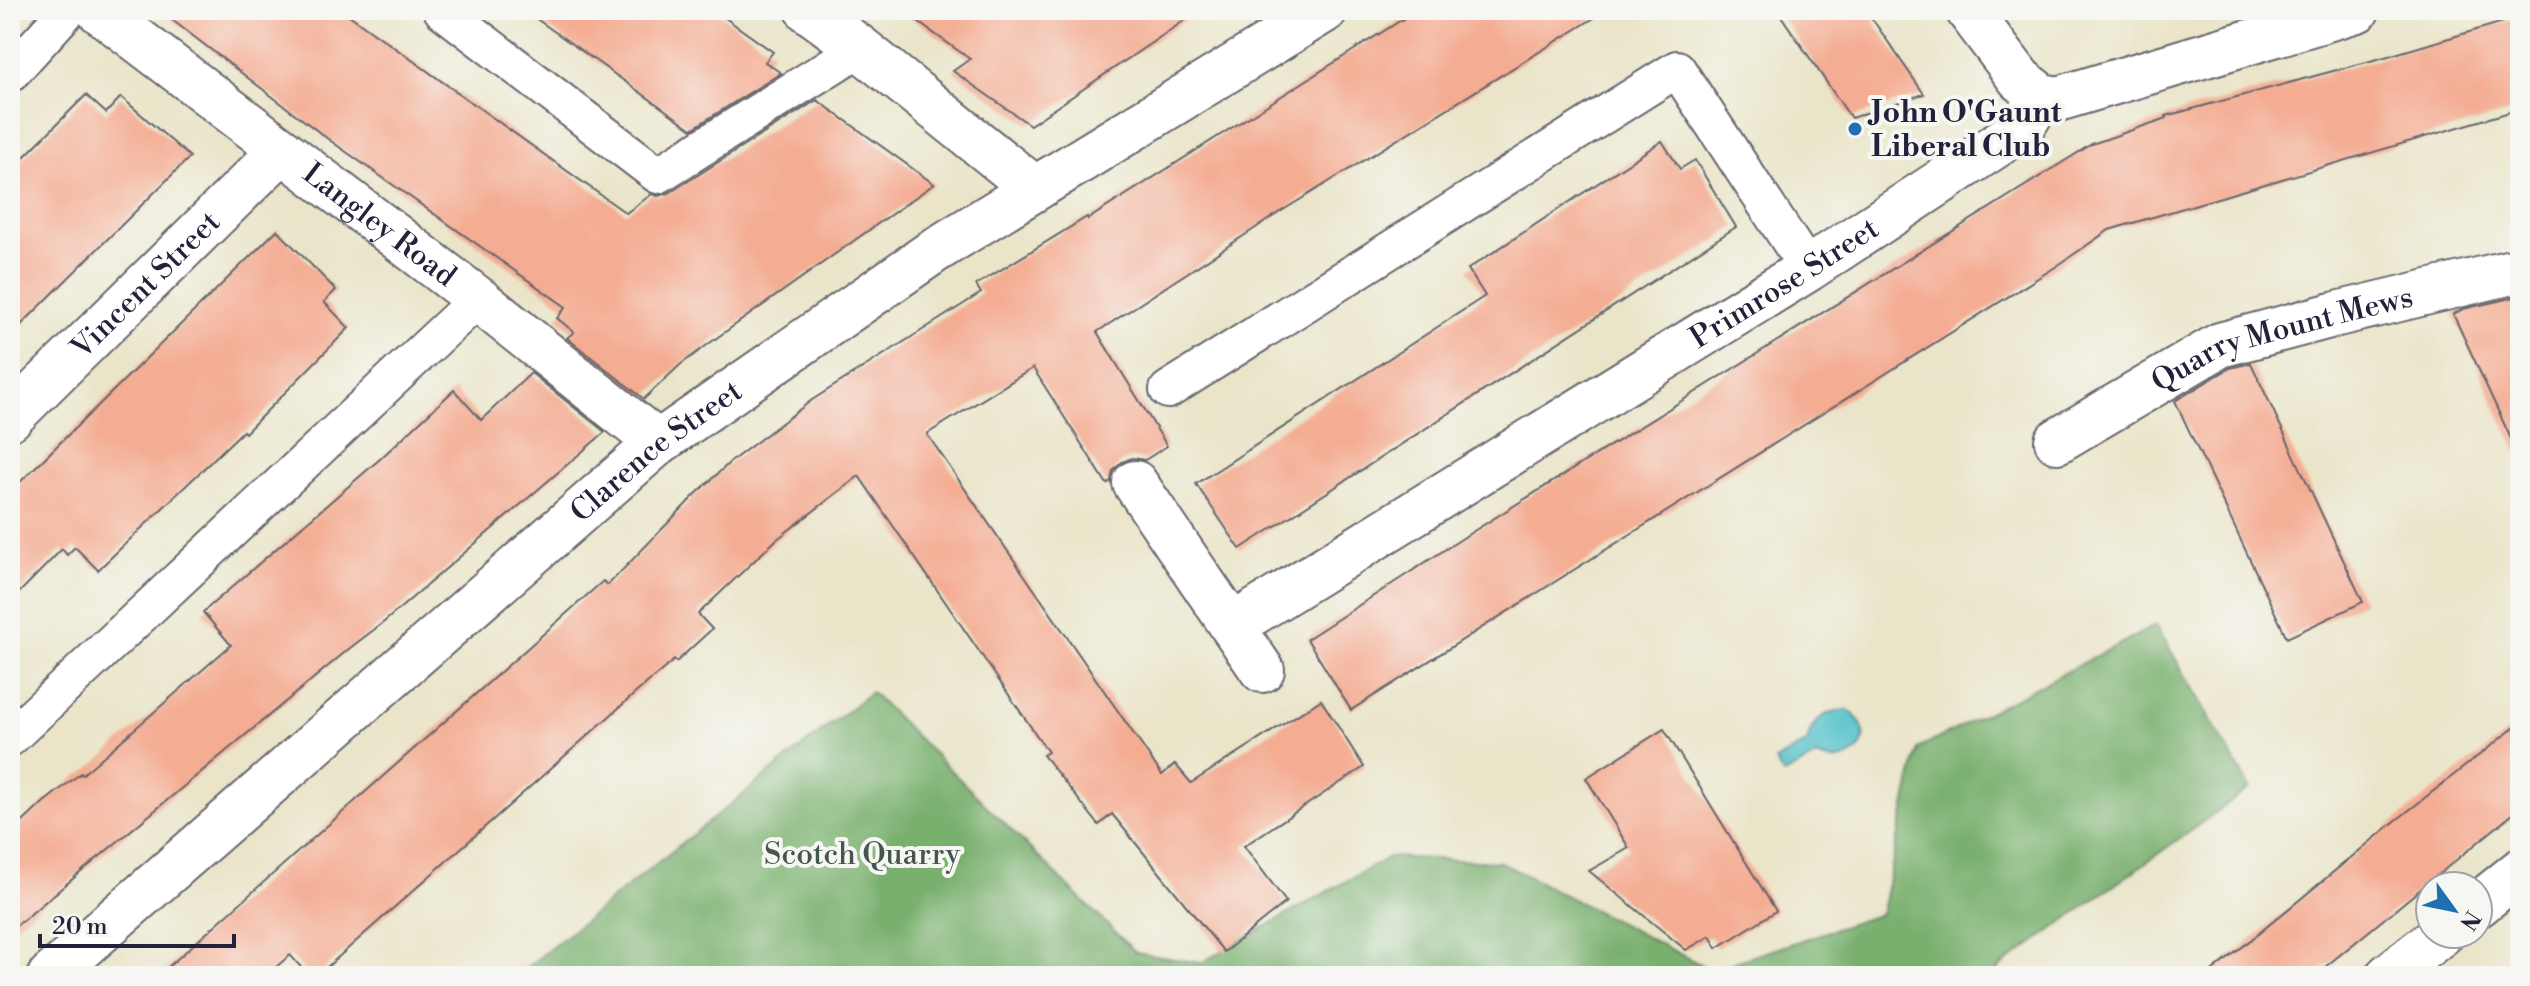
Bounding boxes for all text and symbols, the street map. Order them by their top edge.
place label: John O'Gaunt Liberal Club [1867,94,2062,166]
marker: John O'Gaunt Liberal Club [1846,120,1864,138]
street label: Langley Road [295,155,463,296]
street label: Vincent Street [63,203,229,368]
street label: Primrose Street [1683,210,1886,357]
street label: Quarry Mount Mews [2145,278,2417,401]
street label: Clarence Street [563,372,750,531]
park label: Scotch Quarry [764,836,960,874]
north arrow [2414,870,2494,950]
scale bar [40,898,234,948]
text: N [2453,905,2486,935]
text: 20 m [52,912,108,942]

